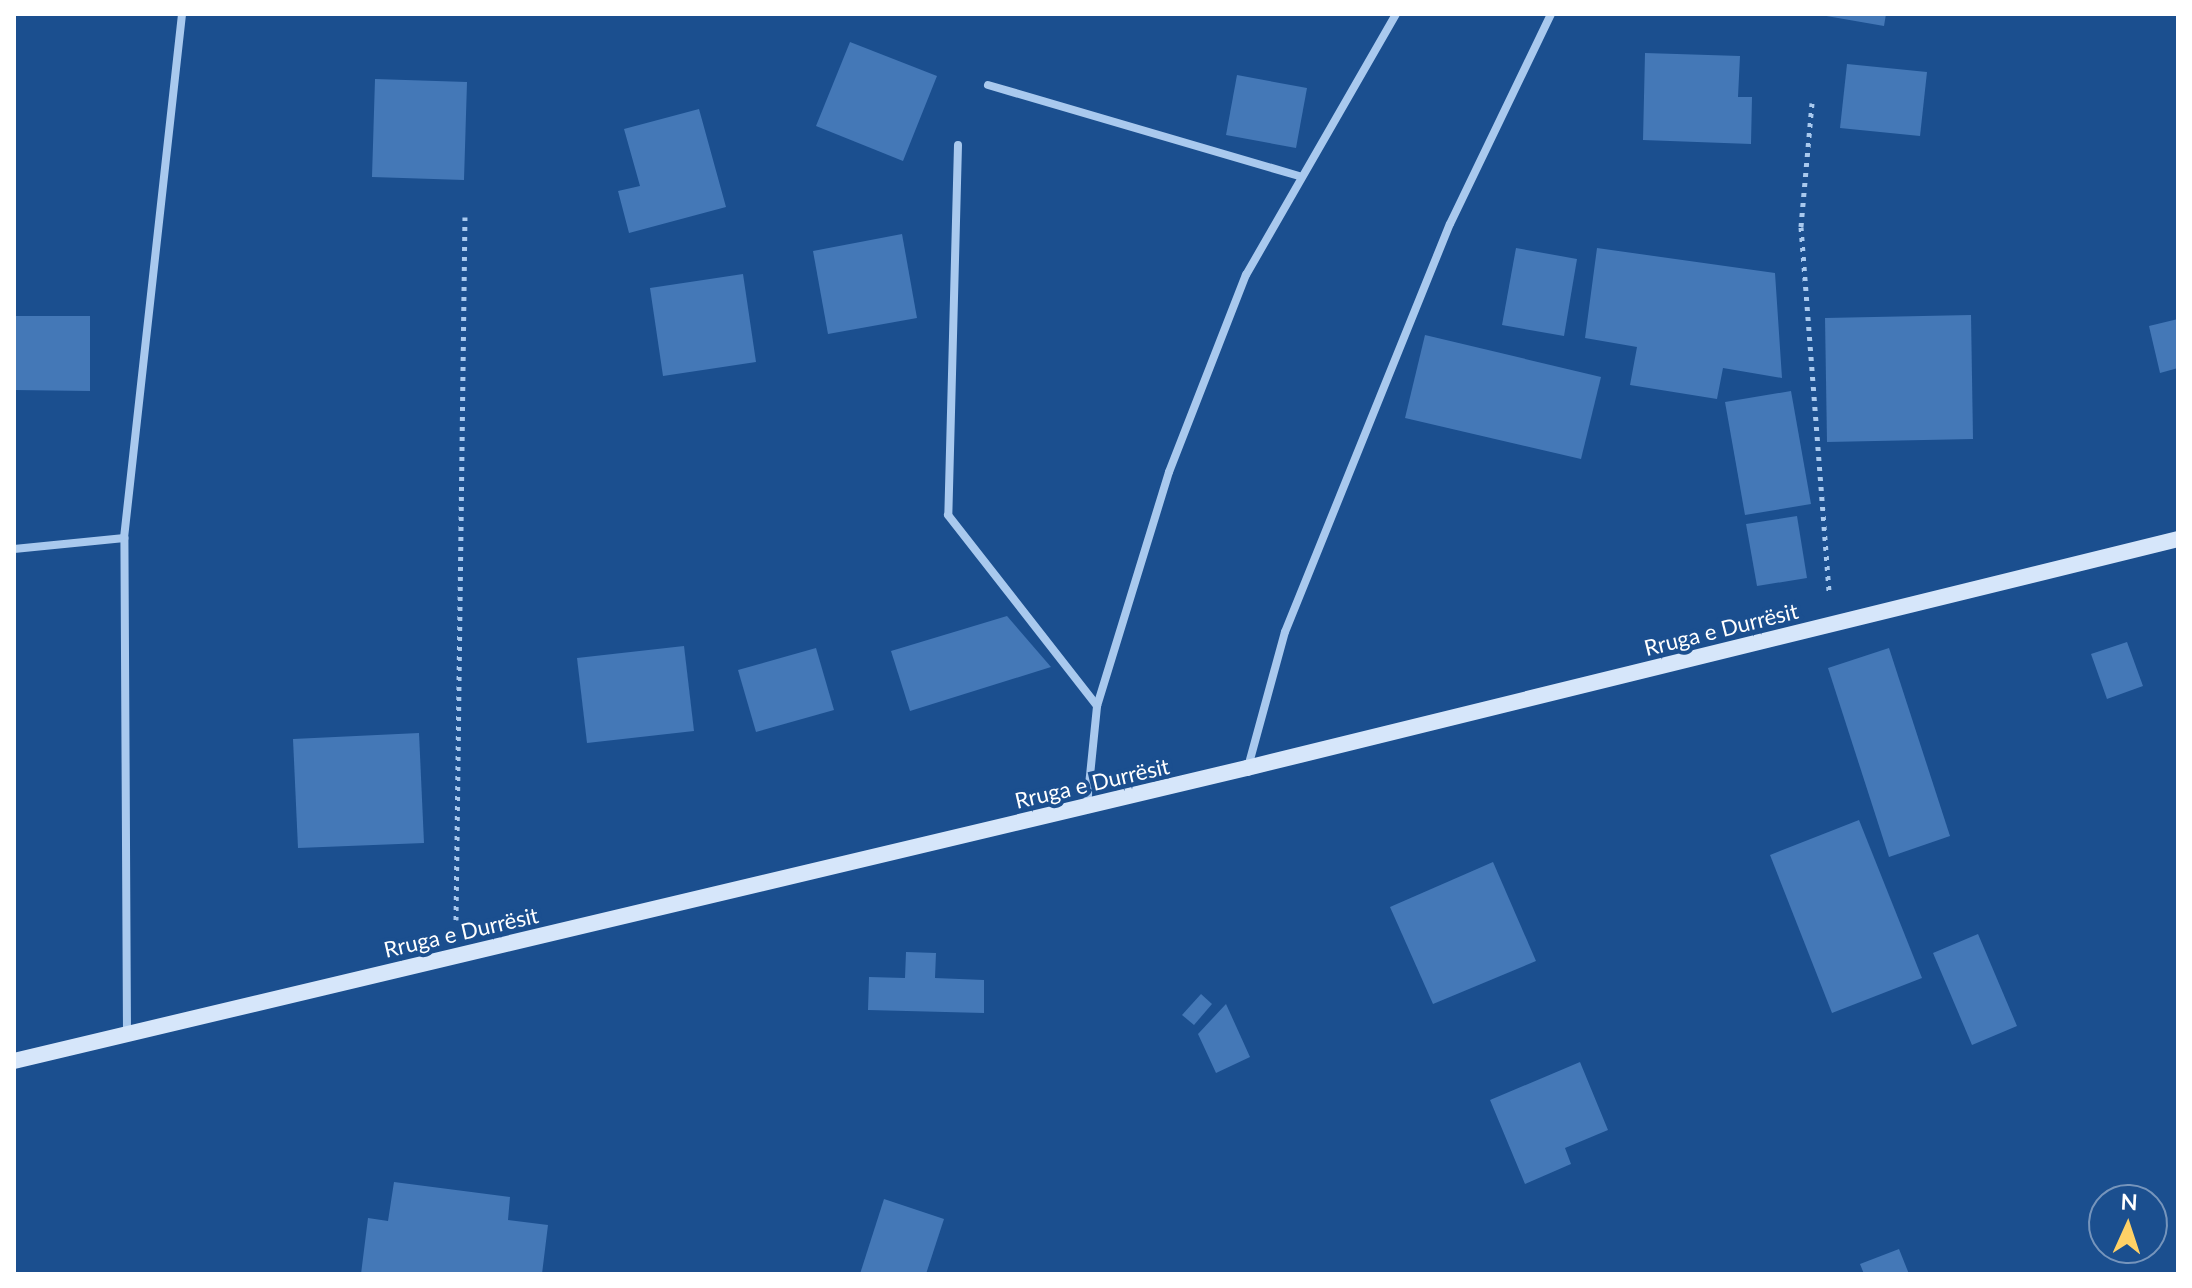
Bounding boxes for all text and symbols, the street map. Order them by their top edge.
street label: Rruga e Durrësit [1641,597,1801,661]
street label: Rruga e Durrësit [1012,752,1172,814]
street label: Rruga e Durrësit [381,901,541,963]
north arrow [2088,1184,2168,1264]
text: N [2120,1188,2138,1215]

